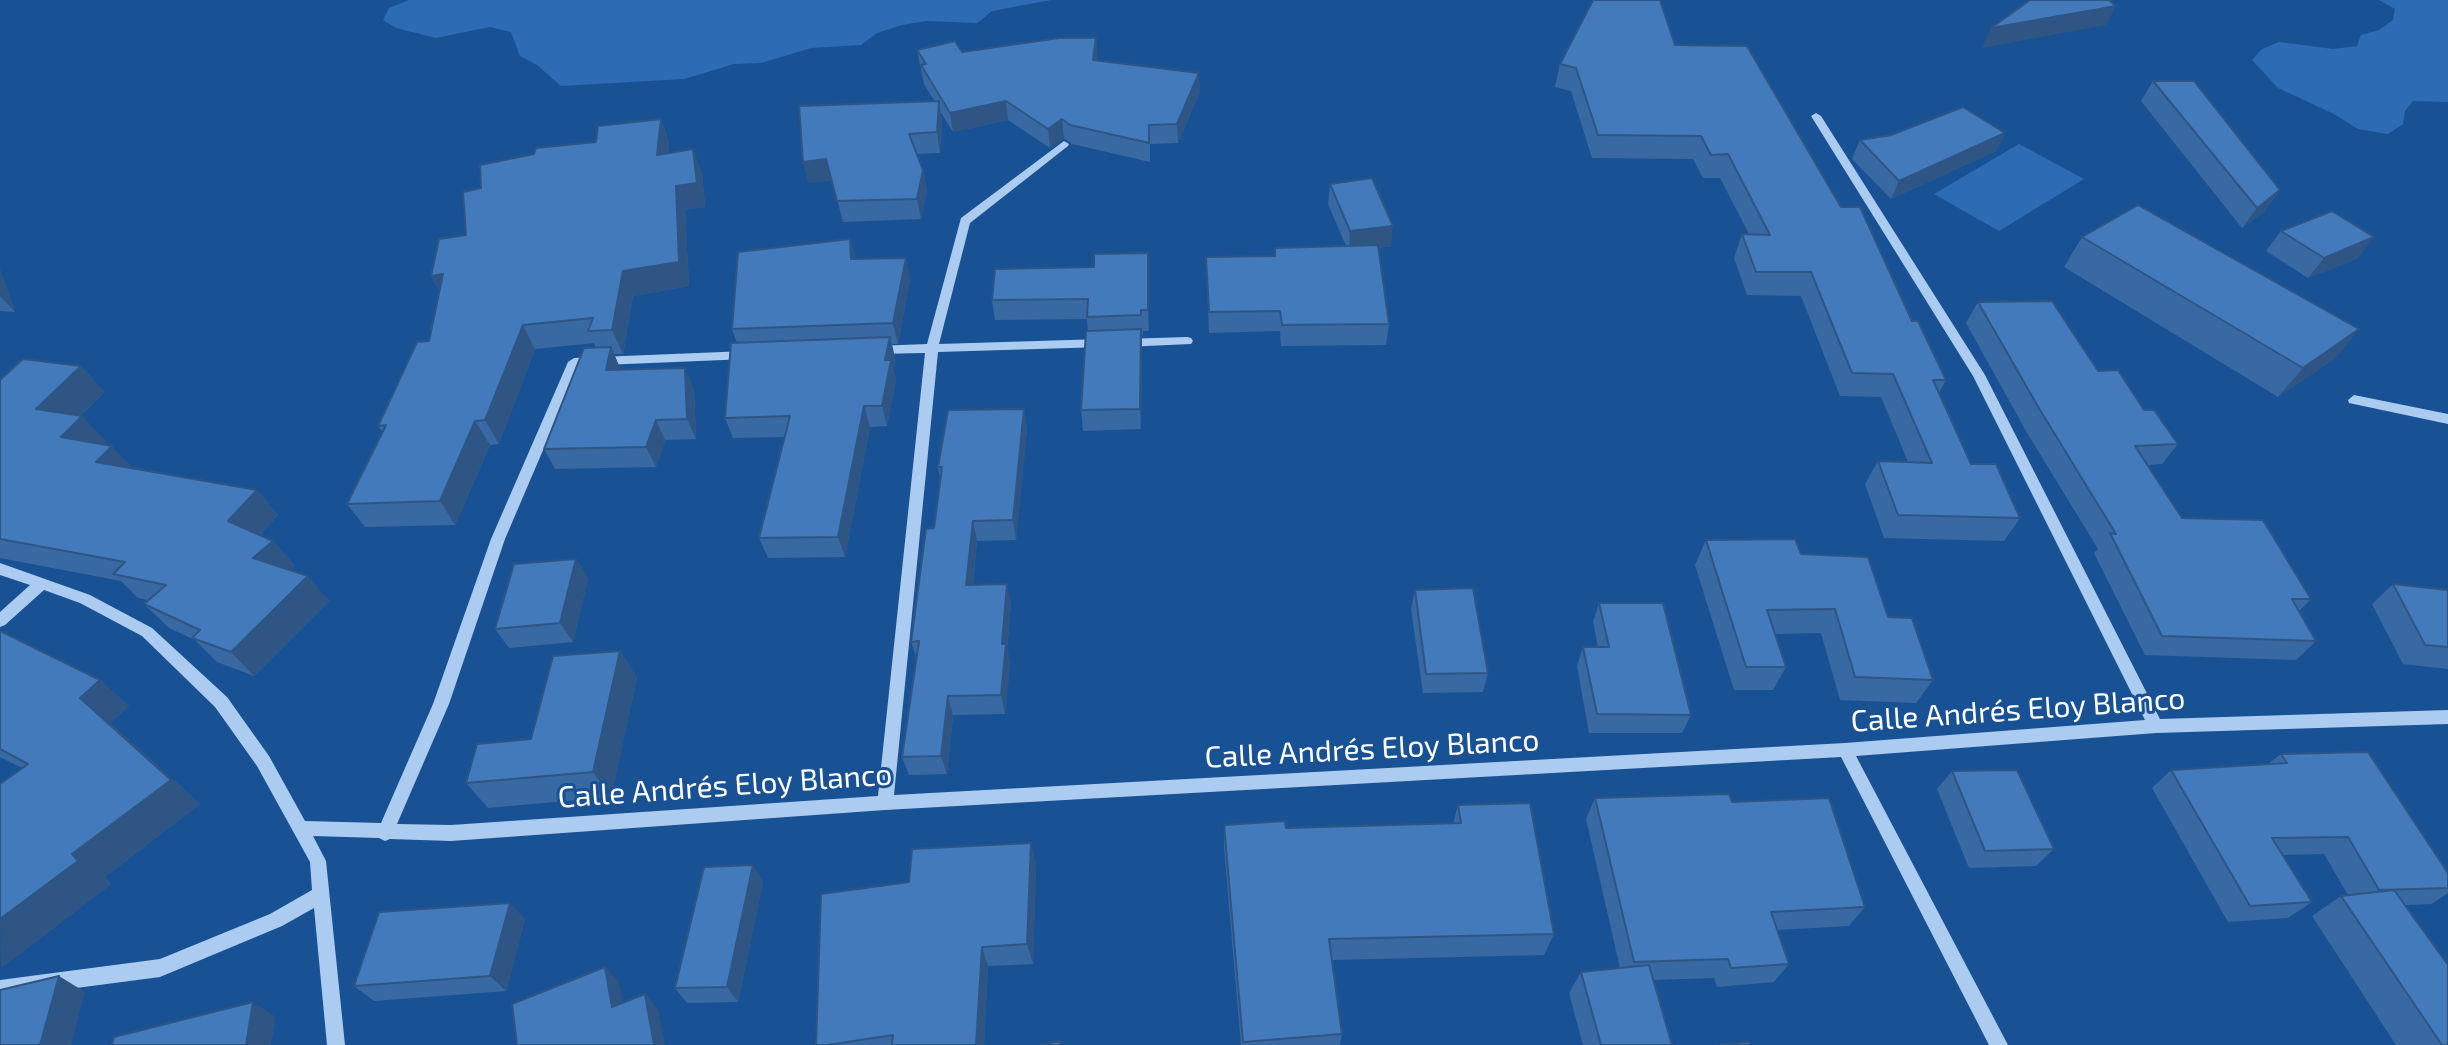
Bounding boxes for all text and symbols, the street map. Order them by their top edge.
street label: Calle Andrés Eloy Blanco [1850,680,2186,740]
street label: Calle Andrés Eloy Blanco [1204,722,1540,776]
street label: Calle Andrés Eloy Blanco [557,756,893,816]

